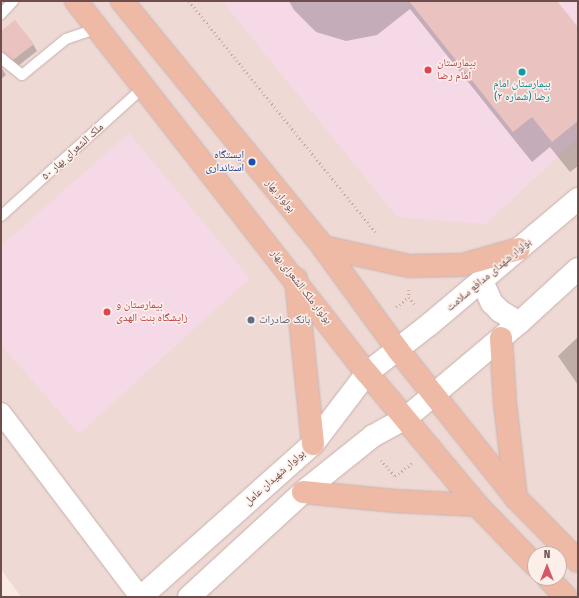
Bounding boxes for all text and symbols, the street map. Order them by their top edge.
place label: بیمارستان امام رضا [437,57,476,83]
marker: بیمارستان امام رضا [422,64,434,76]
marker: بیمارستان امام رضا (شماره ۲) [517,67,527,77]
place label: بیمارستان امام رضا (شماره ۲) [493,78,551,104]
street label: ملک الشعرای بهار ۵۰ [39,121,107,183]
place label: ایستگاه استانداری [206,149,244,175]
marker: ایستگاه استانداری [247,157,257,167]
street label: بولوار بهار [262,177,298,215]
street label: بولوار شهدای مدافع سلامت [444,236,534,314]
street label: بولوار ملک الشعرای بهار [268,247,334,327]
place label: بیمارستان و زایشگاه بنت الهدی [116,299,188,325]
marker: بیمارستان و زایشگاه بنت الهدی [101,306,113,318]
place label: بانک صادرات [259,313,310,327]
marker: بانک صادرات [246,315,256,325]
street label: بولوار شهیدان عامل [242,447,308,509]
north arrow [527,546,567,586]
text: N [544,548,550,561]

